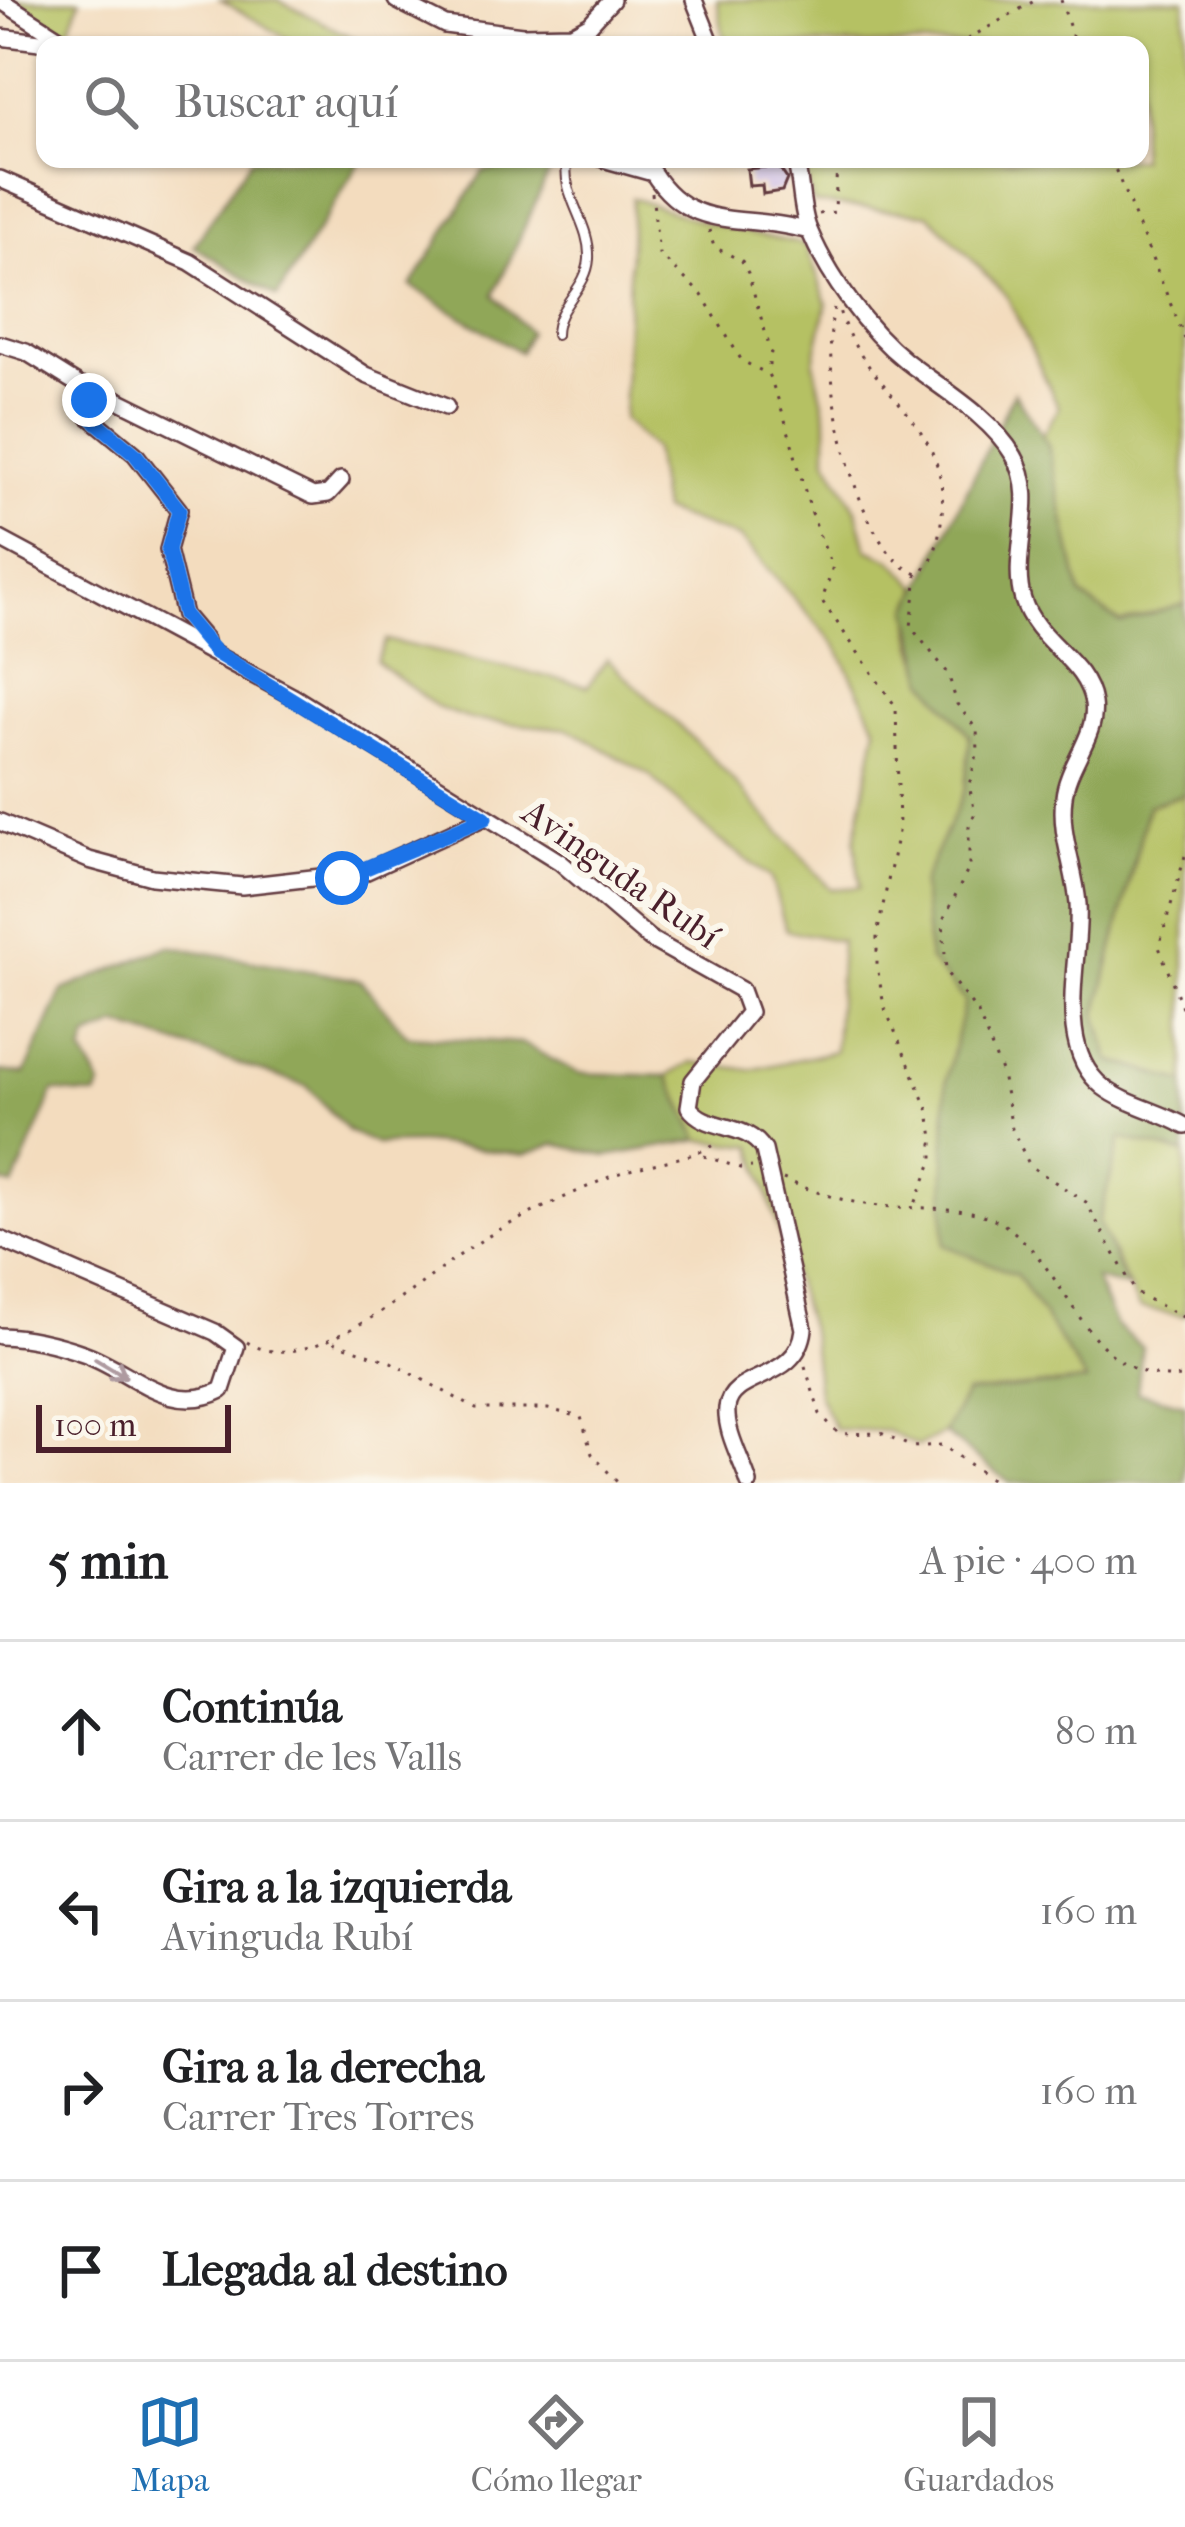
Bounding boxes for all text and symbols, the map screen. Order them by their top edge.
search box [36,36,1149,168]
icon: search [78,69,144,135]
text: Buscar aquí [174,76,398,129]
route end [62,373,116,427]
street label: Avinguda Rubí [513,789,728,958]
route start [315,851,369,905]
one-way arrow [93,1356,127,1380]
scale bar [36,1399,231,1452]
text: 100 m [54,1406,137,1445]
text: 5 min [48,1531,168,1591]
text: A pie · 400 m [920,1538,1137,1584]
text: Continúa [162,1681,342,1734]
icon: ahead [48,1698,114,1764]
text: 80 m [1055,1708,1137,1754]
text: Carrer de les Valls [162,1734,462,1780]
text: Gira a la izquierda [162,1861,511,1914]
icon: left [48,1878,114,1944]
text: 160 m [1040,1888,1137,1934]
text: Avinguda Rubí [162,1914,413,1960]
text: Gira a la derecha [162,2041,484,2094]
icon: right [48,2058,114,2124]
text: 160 m [1040,2068,1137,2114]
text: Carrer Tres Torres [162,2094,474,2140]
icon: arrive [48,2238,114,2304]
text: Llegada al destino [162,2244,508,2297]
tab: Mapa [131,2389,209,2500]
tab: Cómo llegar [471,2389,642,2500]
tab: Guardados [903,2389,1054,2500]

